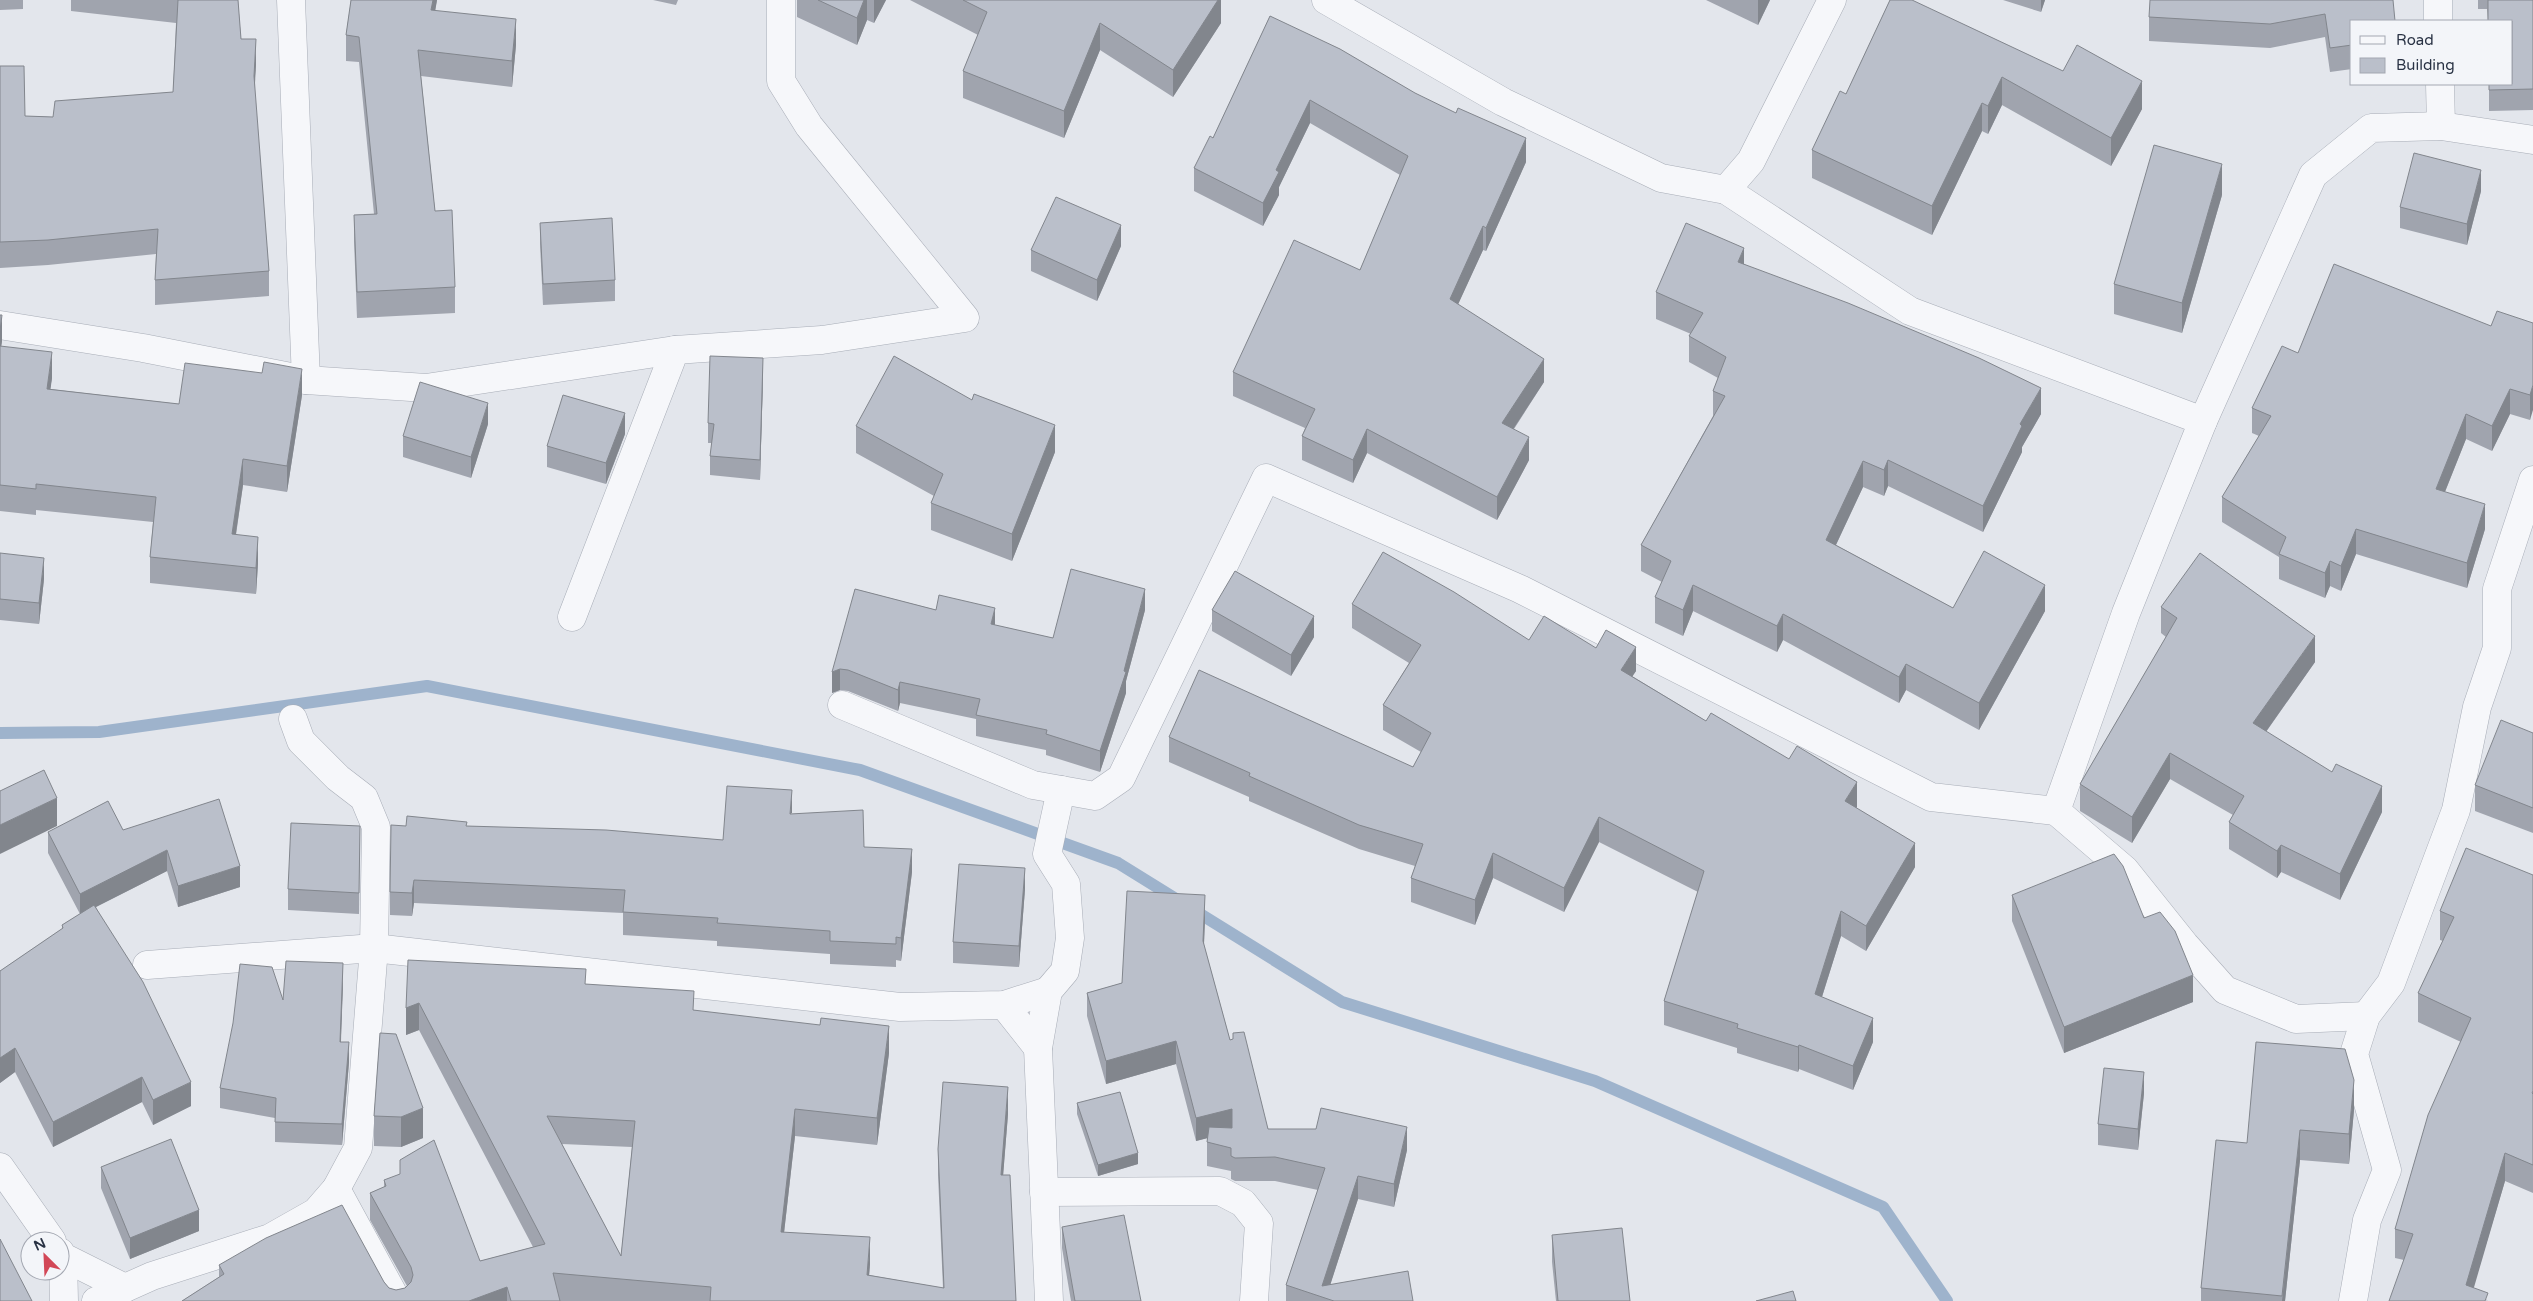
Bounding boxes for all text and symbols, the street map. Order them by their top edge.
legend [2350,20,2513,85]
text: Road [2396,31,2434,49]
text: Building [2396,56,2455,74]
north arrow [20,1231,70,1281]
text: N [31,1235,49,1255]

